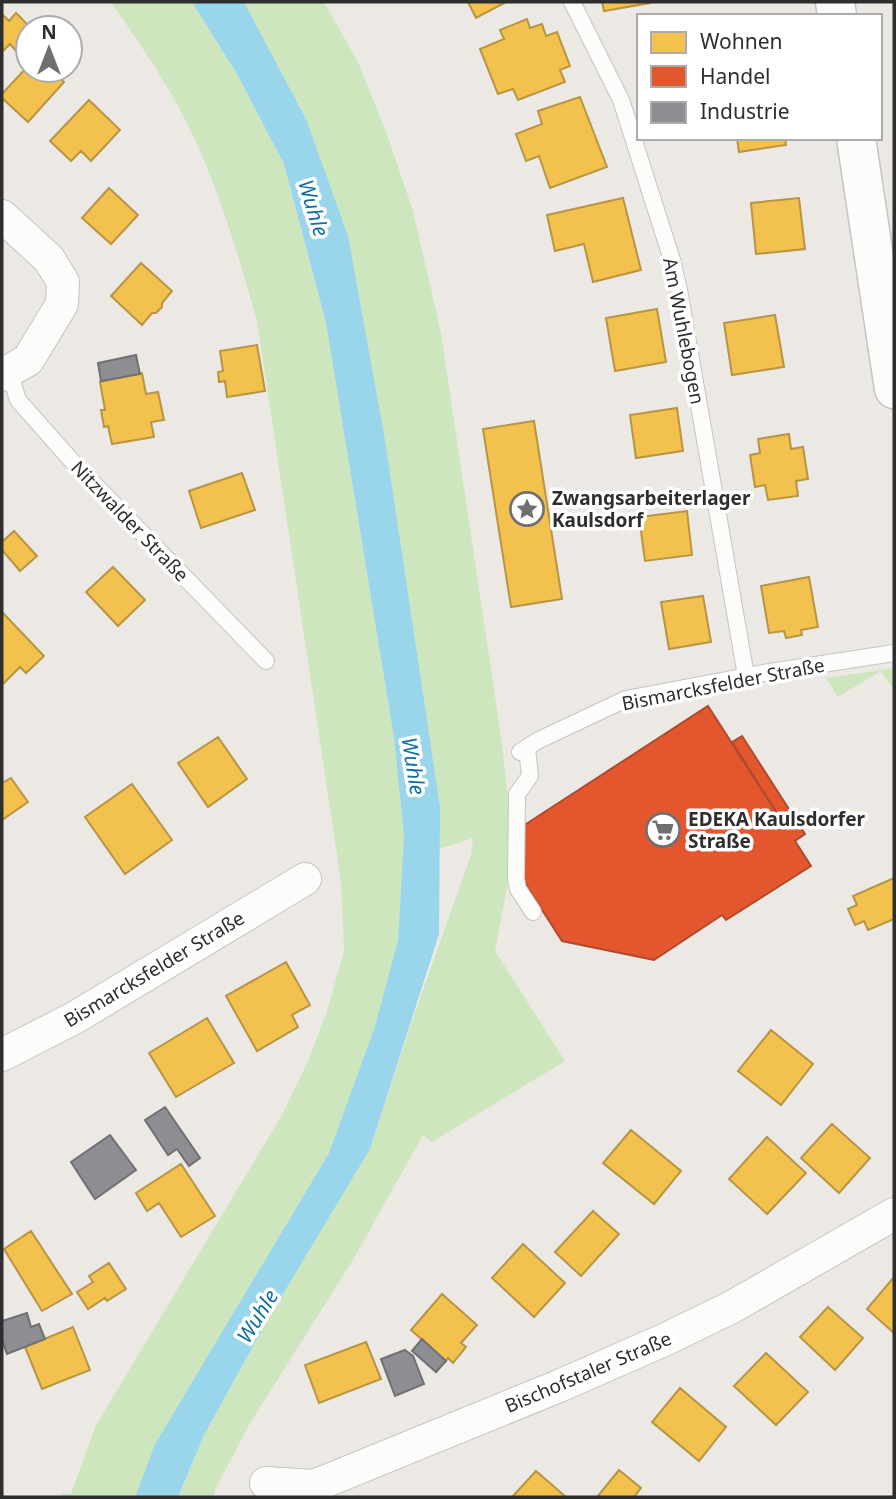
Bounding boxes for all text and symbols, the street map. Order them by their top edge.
north arrow [14,14,84,84]
legend [637,14,882,140]
text: N [41,19,57,45]
text: Wohnen [700,27,783,55]
text: Handel [700,62,771,90]
text: Industrie [700,97,790,125]
water label: Wuhle [292,176,336,240]
street label: Am Wuhlebogen [657,256,711,406]
street label: Nitzwalder Straße [65,455,195,587]
place label: Zwangsarbeiterlager Kaulsdorf [552,485,751,533]
place icon: Zwangsarbeiterlager Kaulsdorf [508,490,546,528]
street label: Bismarcksfelder Straße [619,652,827,716]
water label: Wuhle [396,735,432,797]
place label: EDEKA Kaulsdorfer Straße [688,806,866,854]
supermarket icon: EDEKA Kaulsdorfer Straße [644,811,682,849]
street label: Bismarcksfelder Straße [59,905,249,1033]
water label: Wuhle [230,1284,284,1348]
street label: Bischofstaler Straße [501,1325,675,1419]

